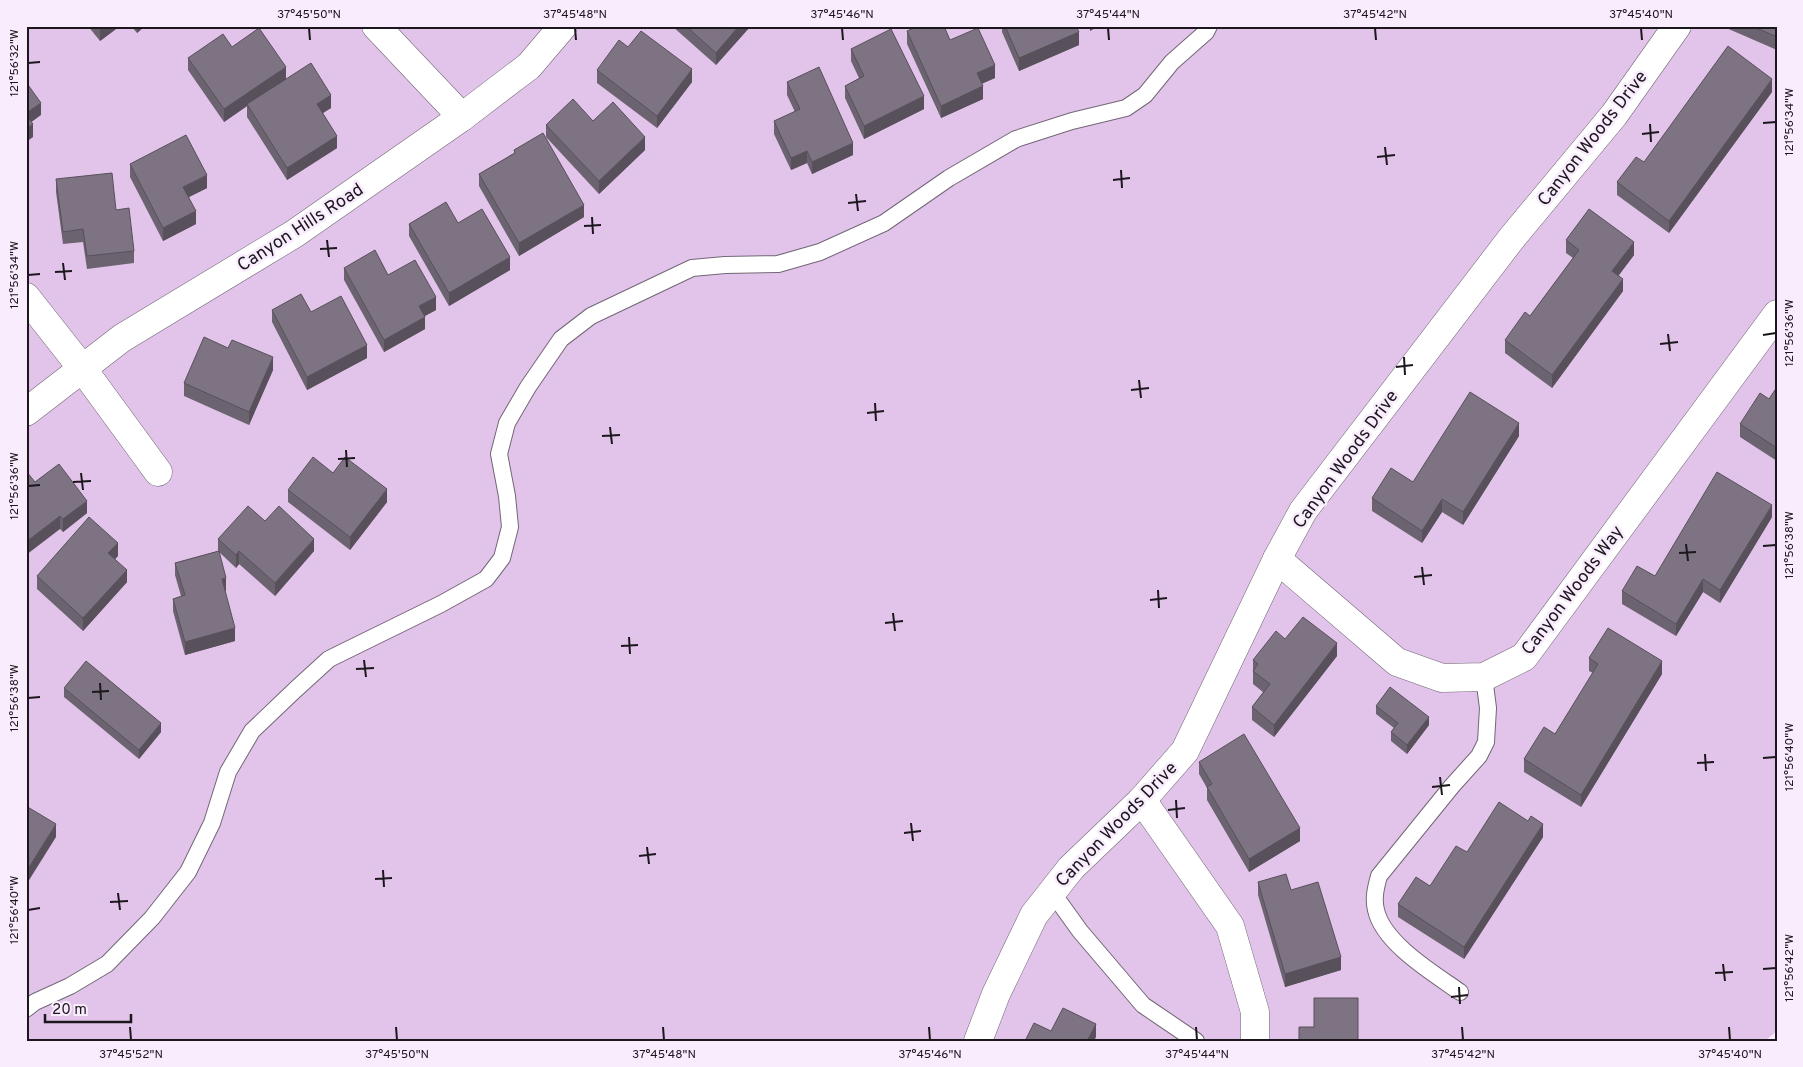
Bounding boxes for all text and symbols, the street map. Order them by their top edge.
text: 37°45'50"N [277,7,341,23]
text: 37°45'48"N [543,7,607,23]
text: 37°45'46"N [810,7,874,23]
text: 37°45'44"N [1076,7,1140,23]
text: 37°45'42"N [1343,7,1407,23]
text: 37°45'40"N [1609,7,1673,23]
text: 121°56'32"W [7,29,23,97]
street label: Canyon Woods Drive [1533,67,1653,211]
text: 121°56'34"W [1782,88,1798,156]
street label: Canyon Hills Road [233,179,368,278]
text: 121°56'34"W [7,241,23,309]
text: 121°56'36"W [1782,299,1798,367]
street label: Canyon Woods Drive [1288,386,1404,534]
text: 121°56'36"W [7,452,23,520]
text: 121°56'38"W [1782,511,1798,579]
street label: Canyon Woods Way [1517,522,1629,660]
text: 121°56'38"W [7,664,23,732]
text: 121°56'40"W [1782,723,1798,791]
street label: Canyon Woods Drive [1051,757,1183,893]
text: 121°56'40"W [7,876,23,944]
text: 121°56'42"W [1782,934,1798,1002]
scale bar [45,992,131,1024]
text: 20 m [52,1001,87,1020]
text: 37°45'52"N [99,1047,163,1063]
text: 37°45'50"N [365,1047,429,1063]
text: 37°45'48"N [632,1047,696,1063]
text: 37°45'46"N [898,1047,962,1063]
text: 37°45'44"N [1165,1047,1229,1063]
text: 37°45'42"N [1431,1047,1495,1063]
text: 37°45'40"N [1698,1047,1762,1063]

